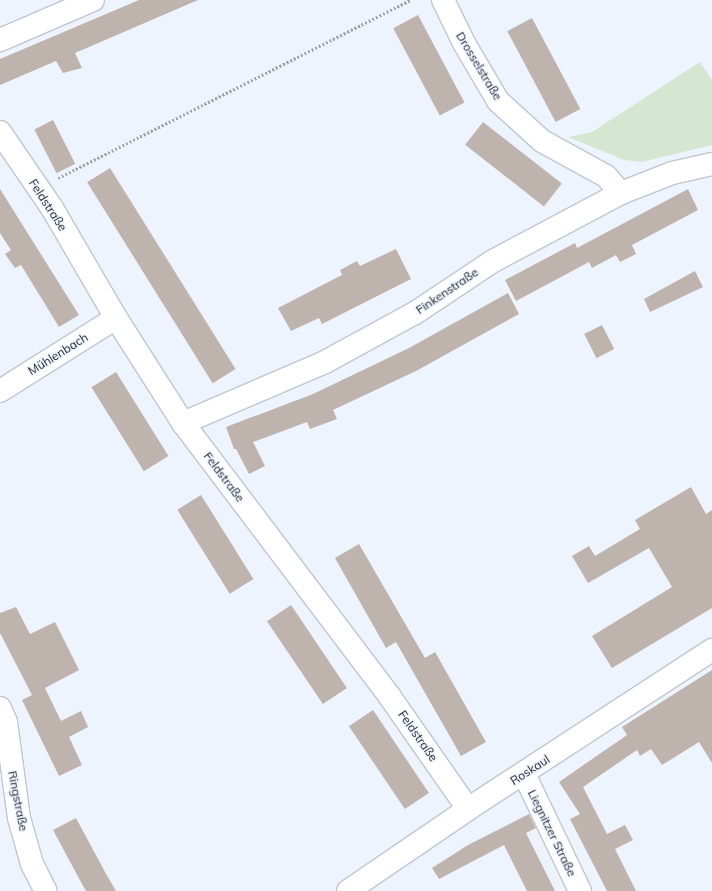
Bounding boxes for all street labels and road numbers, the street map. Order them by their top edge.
street label: Drosselstraße [453,29,505,103]
street label: Feldstraße [26,176,70,234]
street label: Finkenstraße [413,265,481,317]
street label: Mühlenbach [25,330,91,378]
street label: Feldstraße [201,449,247,505]
street label: Feldstraße [395,708,441,764]
street label: Roskaul [508,752,552,788]
street label: Ringstraße [5,770,31,832]
street label: Liegnitzer Straße [525,787,579,879]

